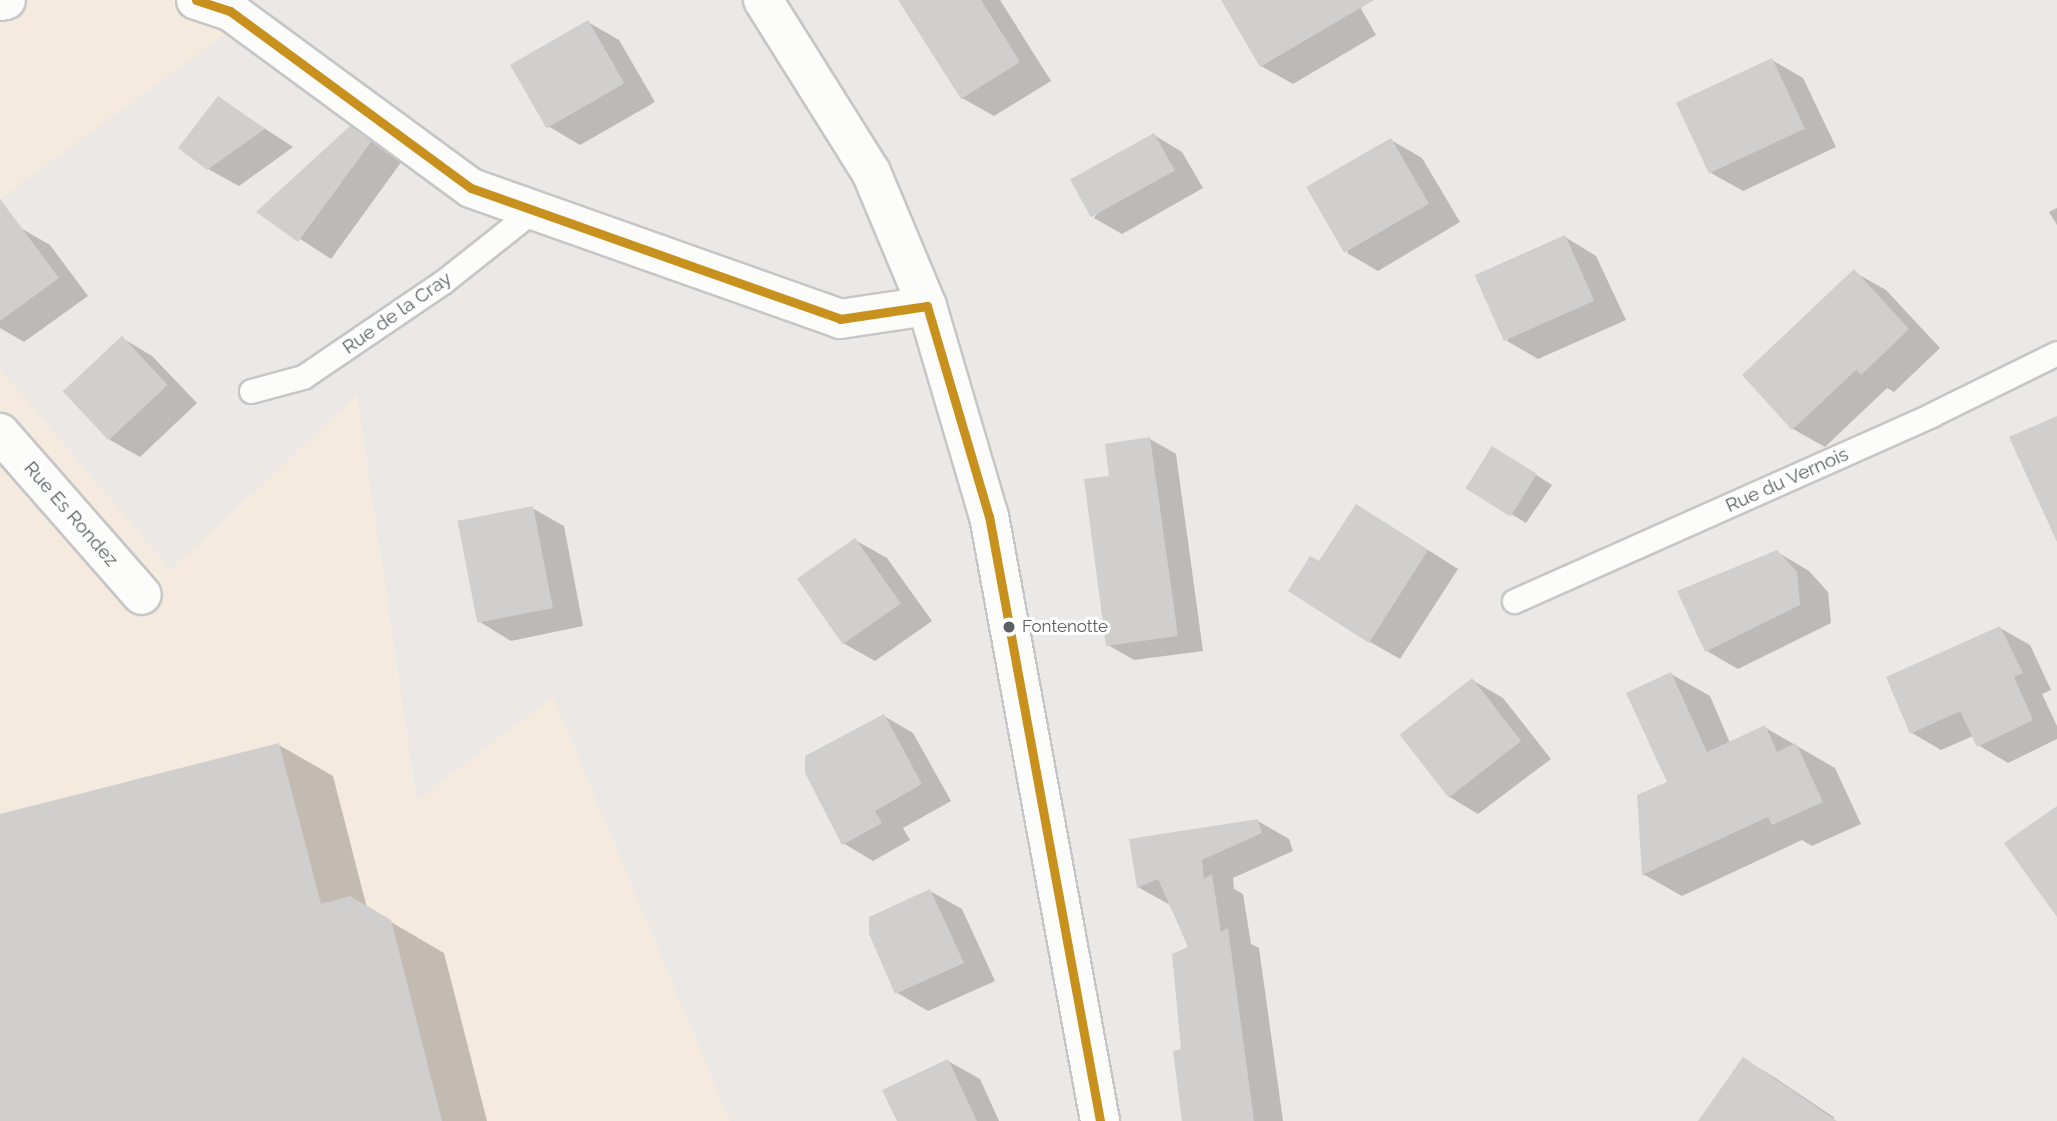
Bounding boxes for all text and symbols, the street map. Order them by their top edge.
street label: Rue de la Cray [338,267,456,359]
street label: Rue du Vernois [1722,443,1852,517]
street label: Rue Es Rondez [19,457,123,571]
place label: Fontenotte [1022,617,1108,637]
marker: Fontenotte [1002,620,1016,634]

